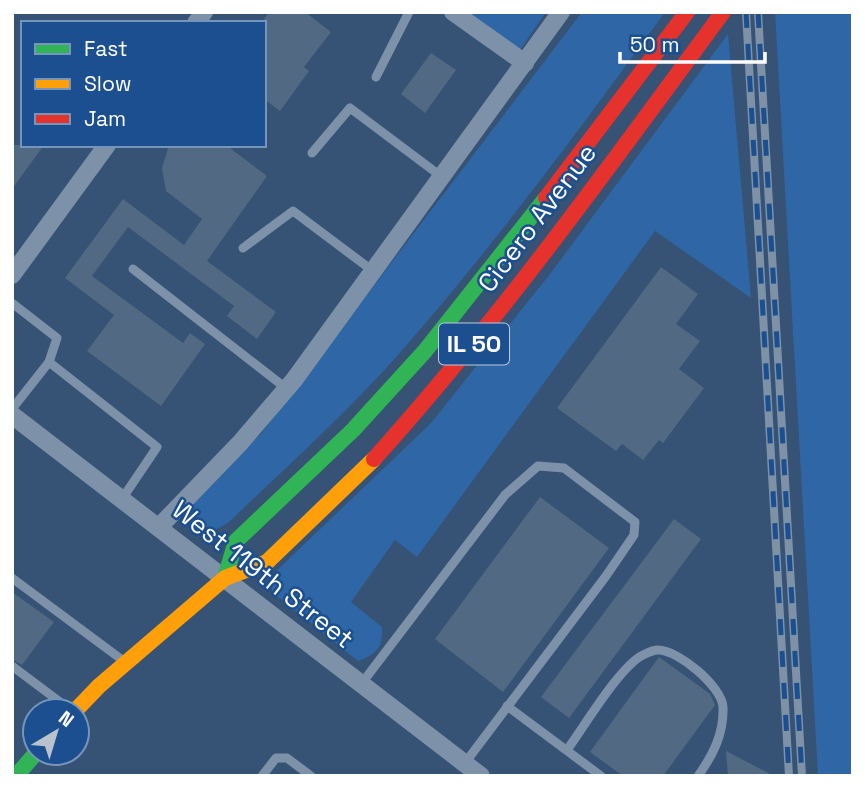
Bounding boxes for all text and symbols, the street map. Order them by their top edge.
legend [21,21,266,147]
scale bar [620,21,765,65]
text: 50 m [630,31,680,58]
text: Fast [84,35,128,62]
text: Slow [84,70,132,97]
text: Jam [84,105,126,132]
street label: Cicero Avenue [470,137,604,299]
road number: IL 50 [439,324,509,365]
street label: West 119th Street [165,492,361,656]
north arrow [21,697,91,767]
text: N [53,705,79,733]

